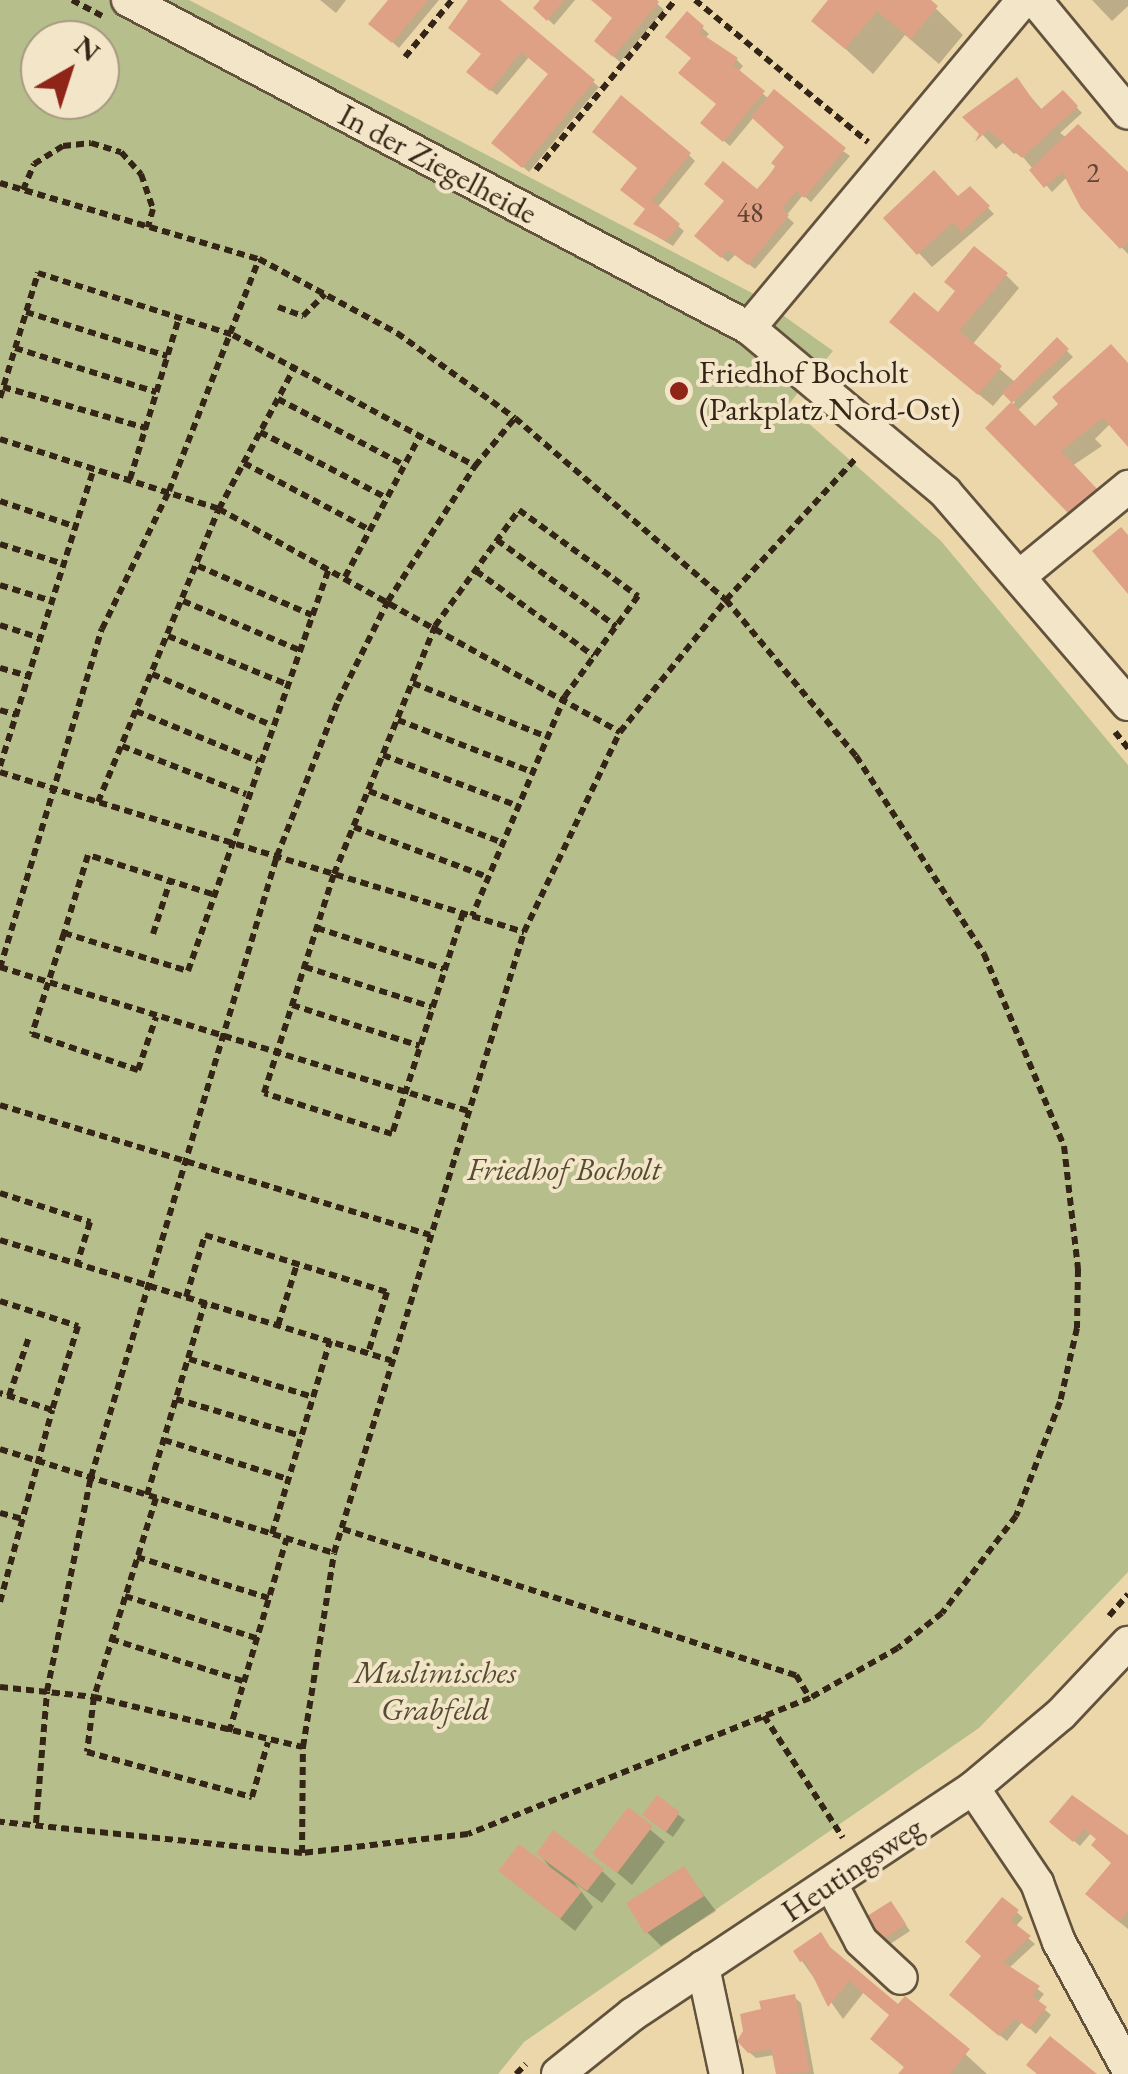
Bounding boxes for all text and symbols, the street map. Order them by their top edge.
north arrow [20,20,120,120]
text: N [67,27,108,69]
street label: In der Ziegelheide [332,96,544,232]
house number: 2 [1086,155,1100,189]
house number: 48 [737,195,763,229]
place label: Friedhof Bocholt (Parkplatz Nord-Ost) [699,354,960,429]
marker: Friedhof Bocholt (Parkplatz Nord-Ost) [668,380,690,402]
park label: Friedhof Bocholt [467,1150,661,1188]
park label: Muslimisches Grabfeld [354,1654,516,1729]
street label: Heutingsweg [774,1808,930,1930]

